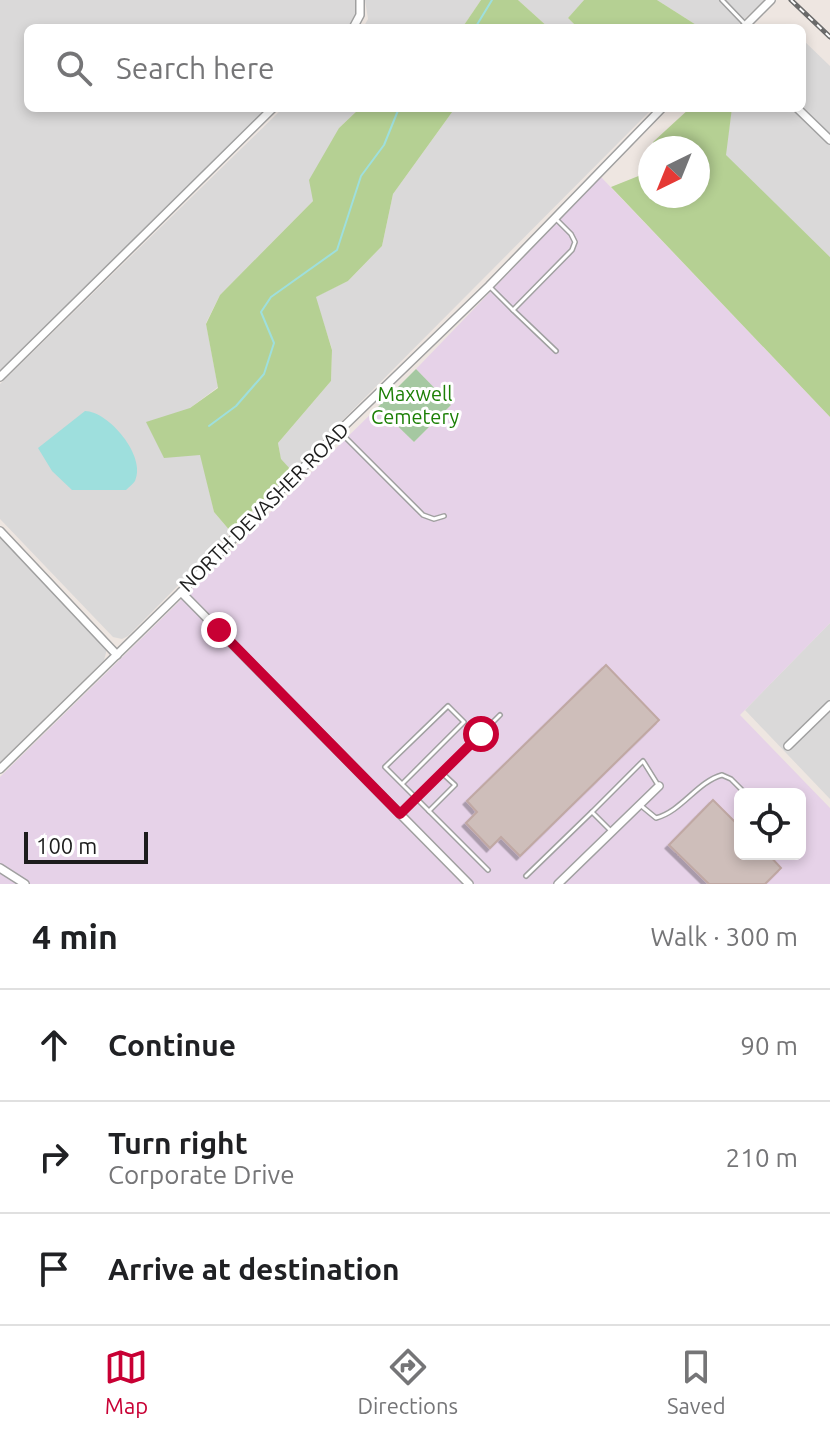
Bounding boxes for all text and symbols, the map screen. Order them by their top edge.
search box [24,24,806,112]
icon: search [52,46,96,90]
text: Search here [116,51,275,85]
north arrow [638,136,710,208]
park label: Maxwell Cemetery [371,382,459,428]
street label: NORTH DEVASHER ROAD [174,417,353,596]
route end [201,612,237,648]
route start [463,716,499,752]
map controls [734,788,806,860]
button: locate [734,788,806,860]
scale bar [24,828,148,864]
text: 100 m [36,833,97,858]
text: 4 min [32,917,118,955]
text: Walk · 300 m [650,922,798,951]
icon: ahead [32,1023,76,1067]
text: Continue [108,1028,236,1062]
text: 90 m [740,1031,798,1060]
text: Turn right [108,1126,248,1160]
icon: right [32,1135,76,1179]
text: 210 m [726,1143,798,1172]
text: Corporate Drive [108,1160,295,1189]
icon: arrive [32,1247,76,1291]
text: Arrive at destination [108,1252,400,1286]
tab: Map [104,1345,148,1418]
tab: Directions [357,1345,458,1418]
tab: Saved [667,1345,726,1418]

